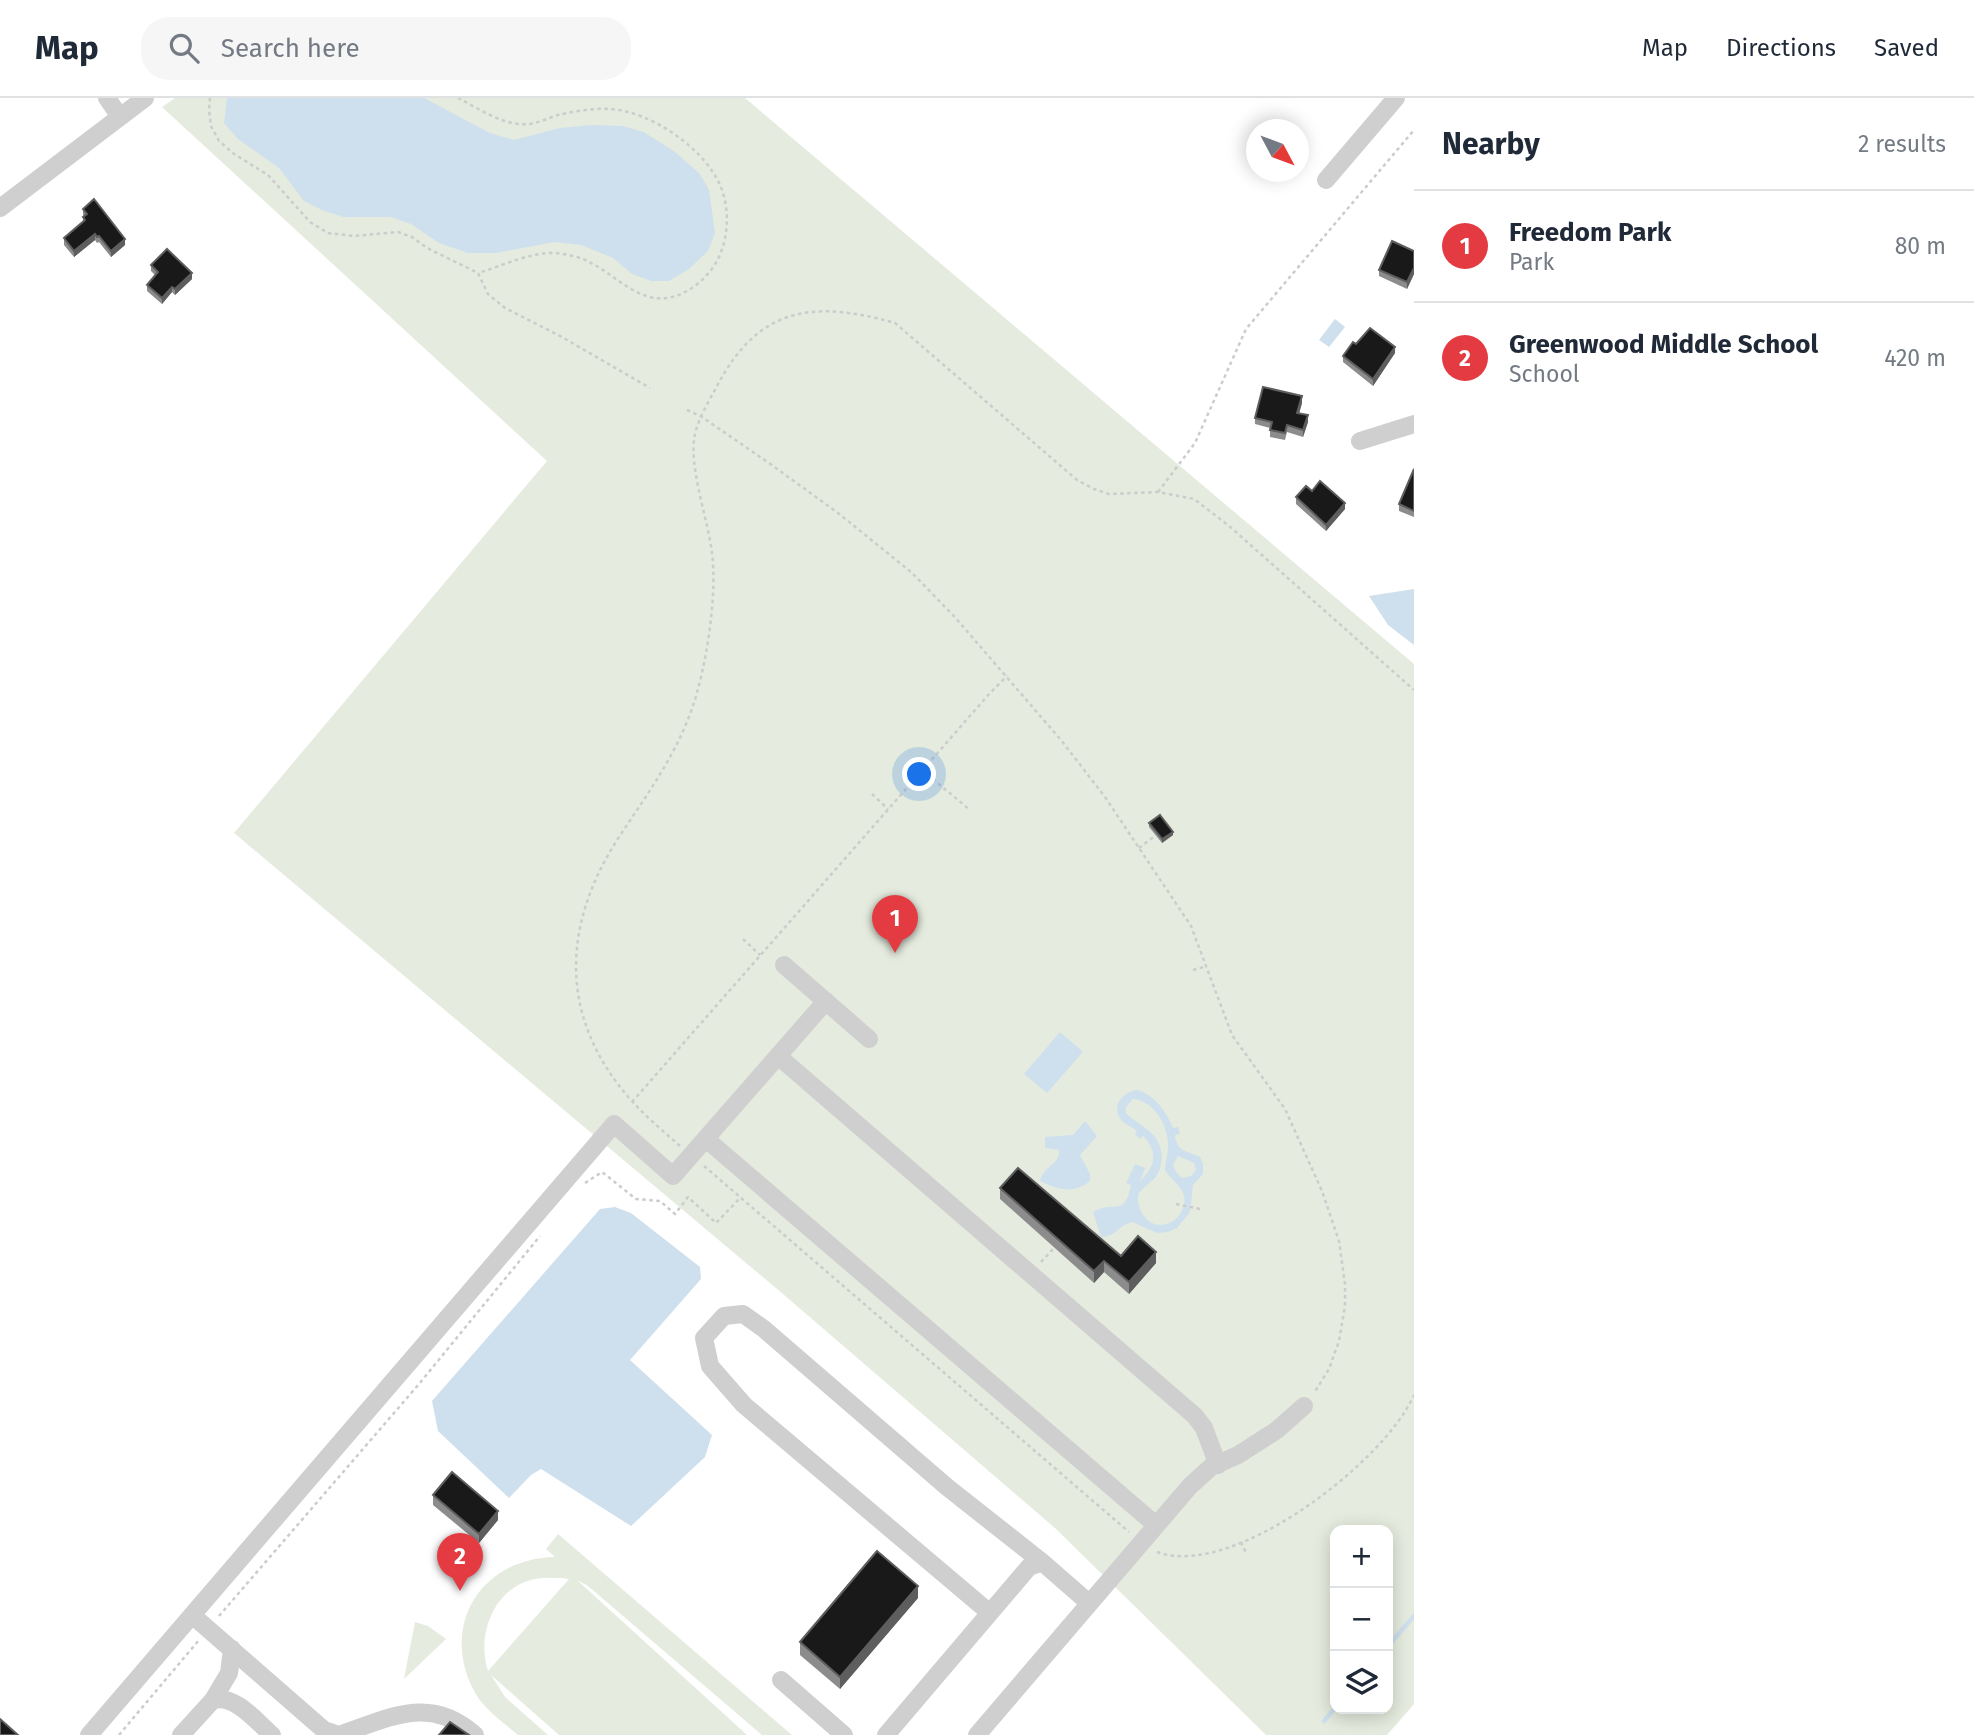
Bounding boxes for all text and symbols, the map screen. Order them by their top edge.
search box [141,17,631,80]
text: Map [35,28,99,68]
icon: search [165,29,203,67]
text: Search here [221,33,360,64]
text: Map [1642,34,1688,62]
text: Directions [1726,34,1836,62]
text: Saved [1874,34,1939,62]
north arrow [1246,119,1309,182]
text: Nearby [1442,126,1540,162]
text: 2 results [1858,130,1946,158]
text: Freedom Park [1509,217,1671,248]
text: 1 [1460,232,1470,260]
text: 80 m [1895,232,1946,260]
text: Park [1509,248,1554,276]
text: Greenwood Middle School [1509,329,1818,360]
text: 2 [1459,344,1471,372]
text: 420 m [1884,344,1946,372]
text: School [1509,360,1580,388]
your location [902,757,936,791]
pin: 1 [872,895,918,953]
map controls [1330,1525,1393,1714]
button: + [1330,1525,1393,1588]
pin: 2 [437,1533,483,1591]
button: − [1330,1588,1393,1651]
button: layers [1330,1651,1393,1714]

